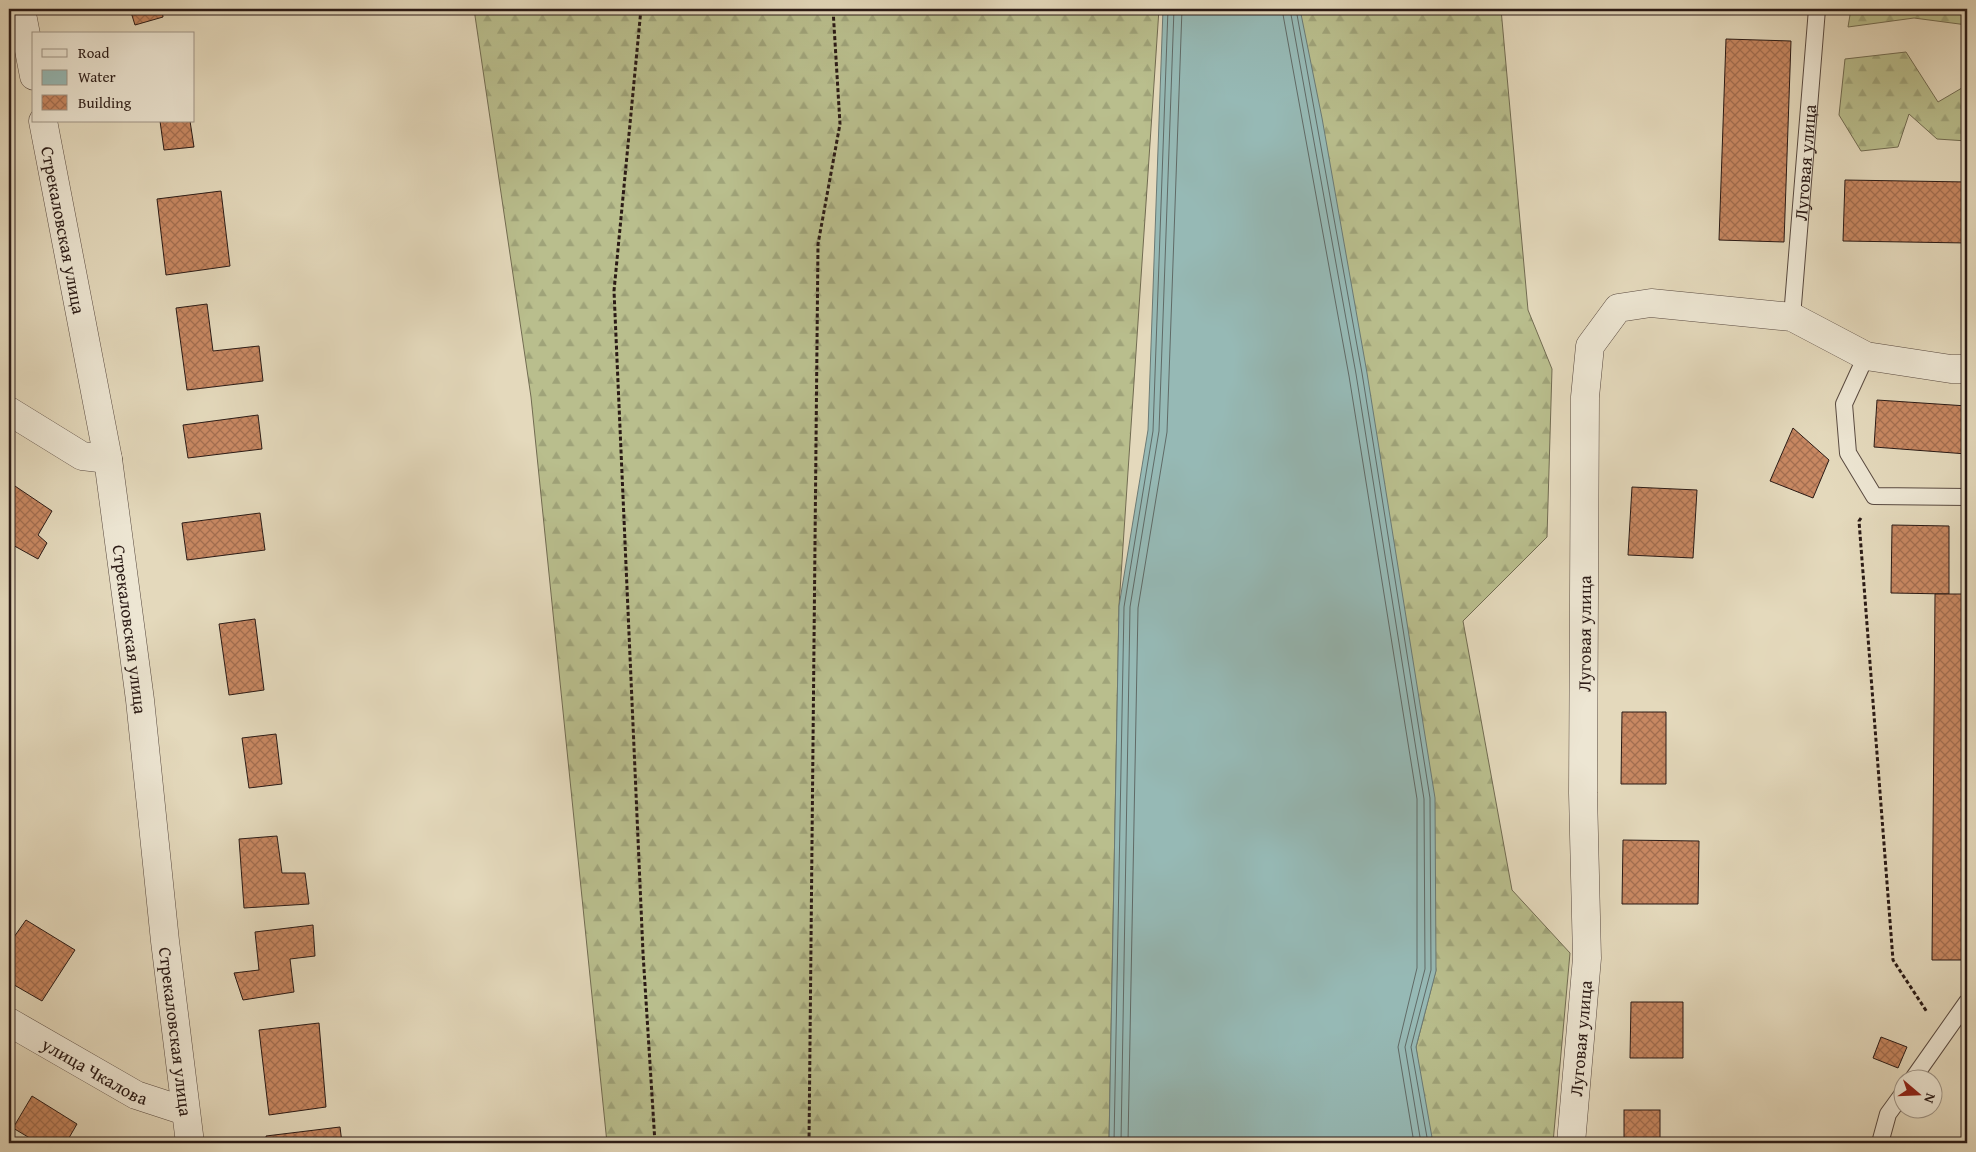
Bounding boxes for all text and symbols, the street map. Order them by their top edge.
legend [32,32,195,122]
text: Road [78,42,109,63]
text: Water [78,66,116,87]
text: Building [78,92,132,113]
street label: Луговая улица [1786,103,1823,222]
street label: Стрекаловская улица [35,144,93,317]
street label: Стрекаловская улица [106,543,155,716]
street label: Луговая улица [1570,575,1598,692]
street label: Стрекаловская улица [152,946,200,1118]
street label: Луговая улица [1562,979,1599,1098]
street label: улица Чкалова [36,1030,152,1112]
north arrow [1894,1070,1944,1120]
text: N [1919,1091,1941,1107]

